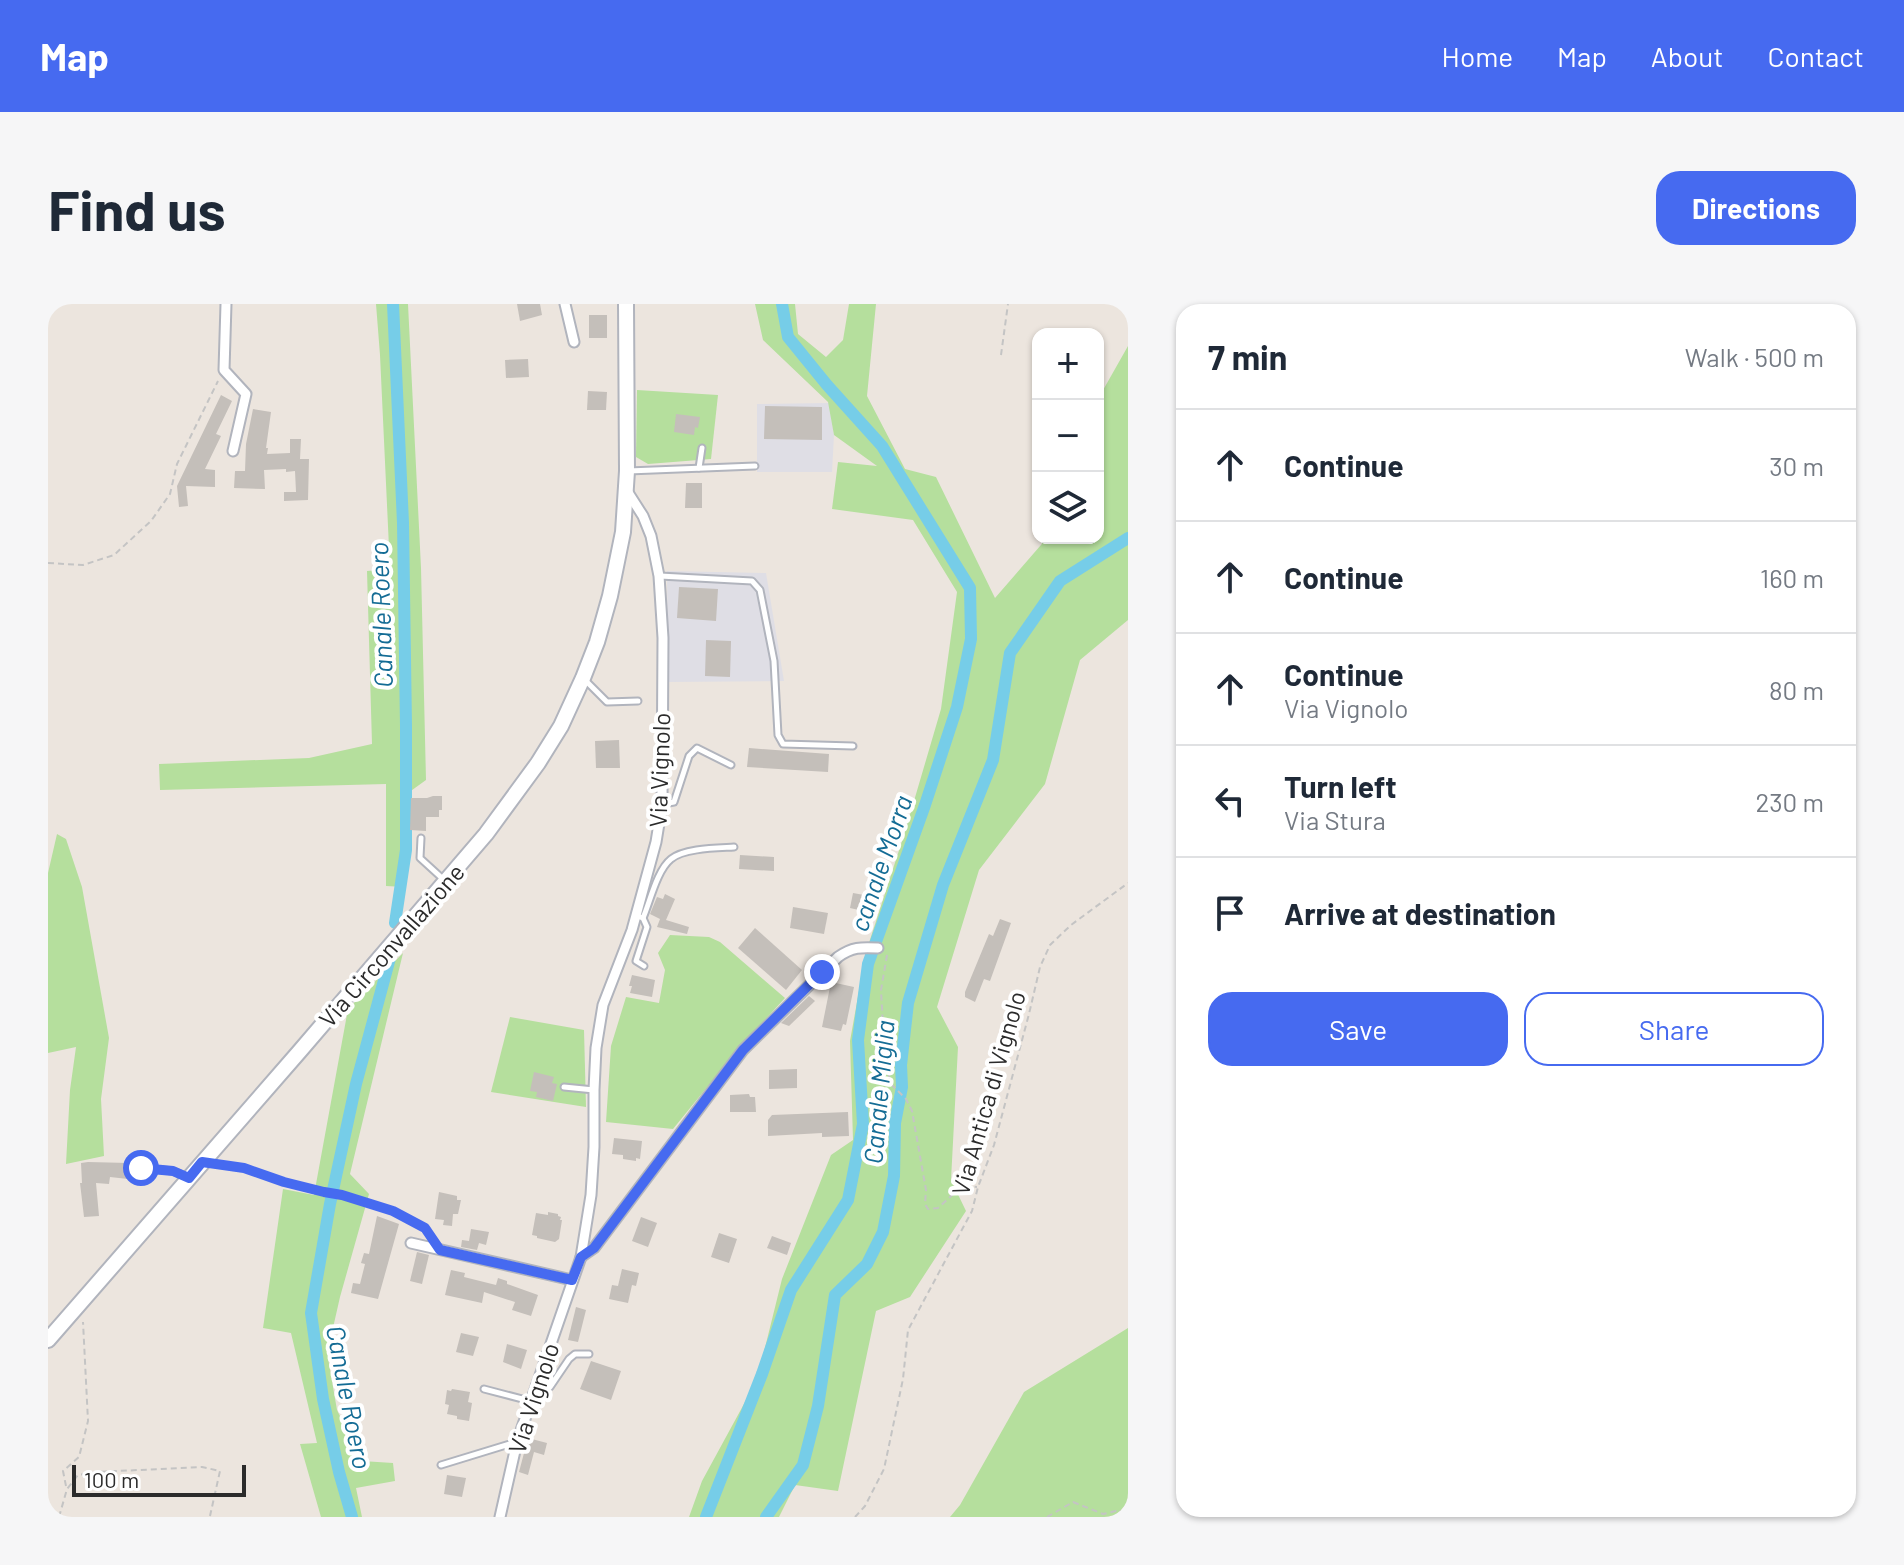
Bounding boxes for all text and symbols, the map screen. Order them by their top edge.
text: Map [40,33,109,79]
text: Home [1442,39,1513,73]
text: Map [1557,39,1607,73]
text: About [1651,39,1723,73]
text: Contact [1767,39,1864,73]
button: Directions [1656,171,1856,245]
text: Find us [48,175,226,242]
map controls [1032,328,1104,544]
button: + [1032,328,1104,400]
text: 7 min [1208,336,1287,377]
text: Walk · 500 m [1685,341,1824,372]
button: − [1032,400,1104,472]
icon: ahead [1208,443,1252,487]
text: Continue [1284,447,1404,483]
text: 30 m [1769,450,1824,481]
button: layers [1032,472,1104,544]
water label: Canale Roero [362,542,398,688]
icon: ahead [1208,555,1252,599]
text: Continue [1284,559,1404,595]
text: 160 m [1760,562,1824,593]
text: Continue [1284,656,1404,692]
icon: ahead [1208,667,1252,711]
text: 80 m [1769,674,1824,705]
text: Via Vignolo [1284,692,1408,723]
street label: Via Vignolo [643,712,675,828]
text: Turn left [1284,768,1397,804]
icon: left [1208,779,1252,823]
text: 230 m [1755,786,1824,817]
water label: canale Morra [842,791,918,935]
text: Via Stura [1284,804,1386,835]
street label: Via Circonvallazione [312,857,470,1033]
icon: arrive [1208,891,1252,935]
text: Arrive at destination [1284,895,1556,931]
route end [804,954,840,990]
street label: Via Antica di Vignolo [945,988,1031,1198]
button: Save [1208,992,1508,1066]
button: Share [1524,992,1824,1066]
water label: Canale Miglia [856,1019,900,1165]
route start [123,1150,159,1186]
water label: Canale Roero [321,1322,379,1472]
street label: Via Vignolo [501,1339,565,1457]
scale bar [72,1461,246,1497]
text: 100 m [84,1466,139,1492]

